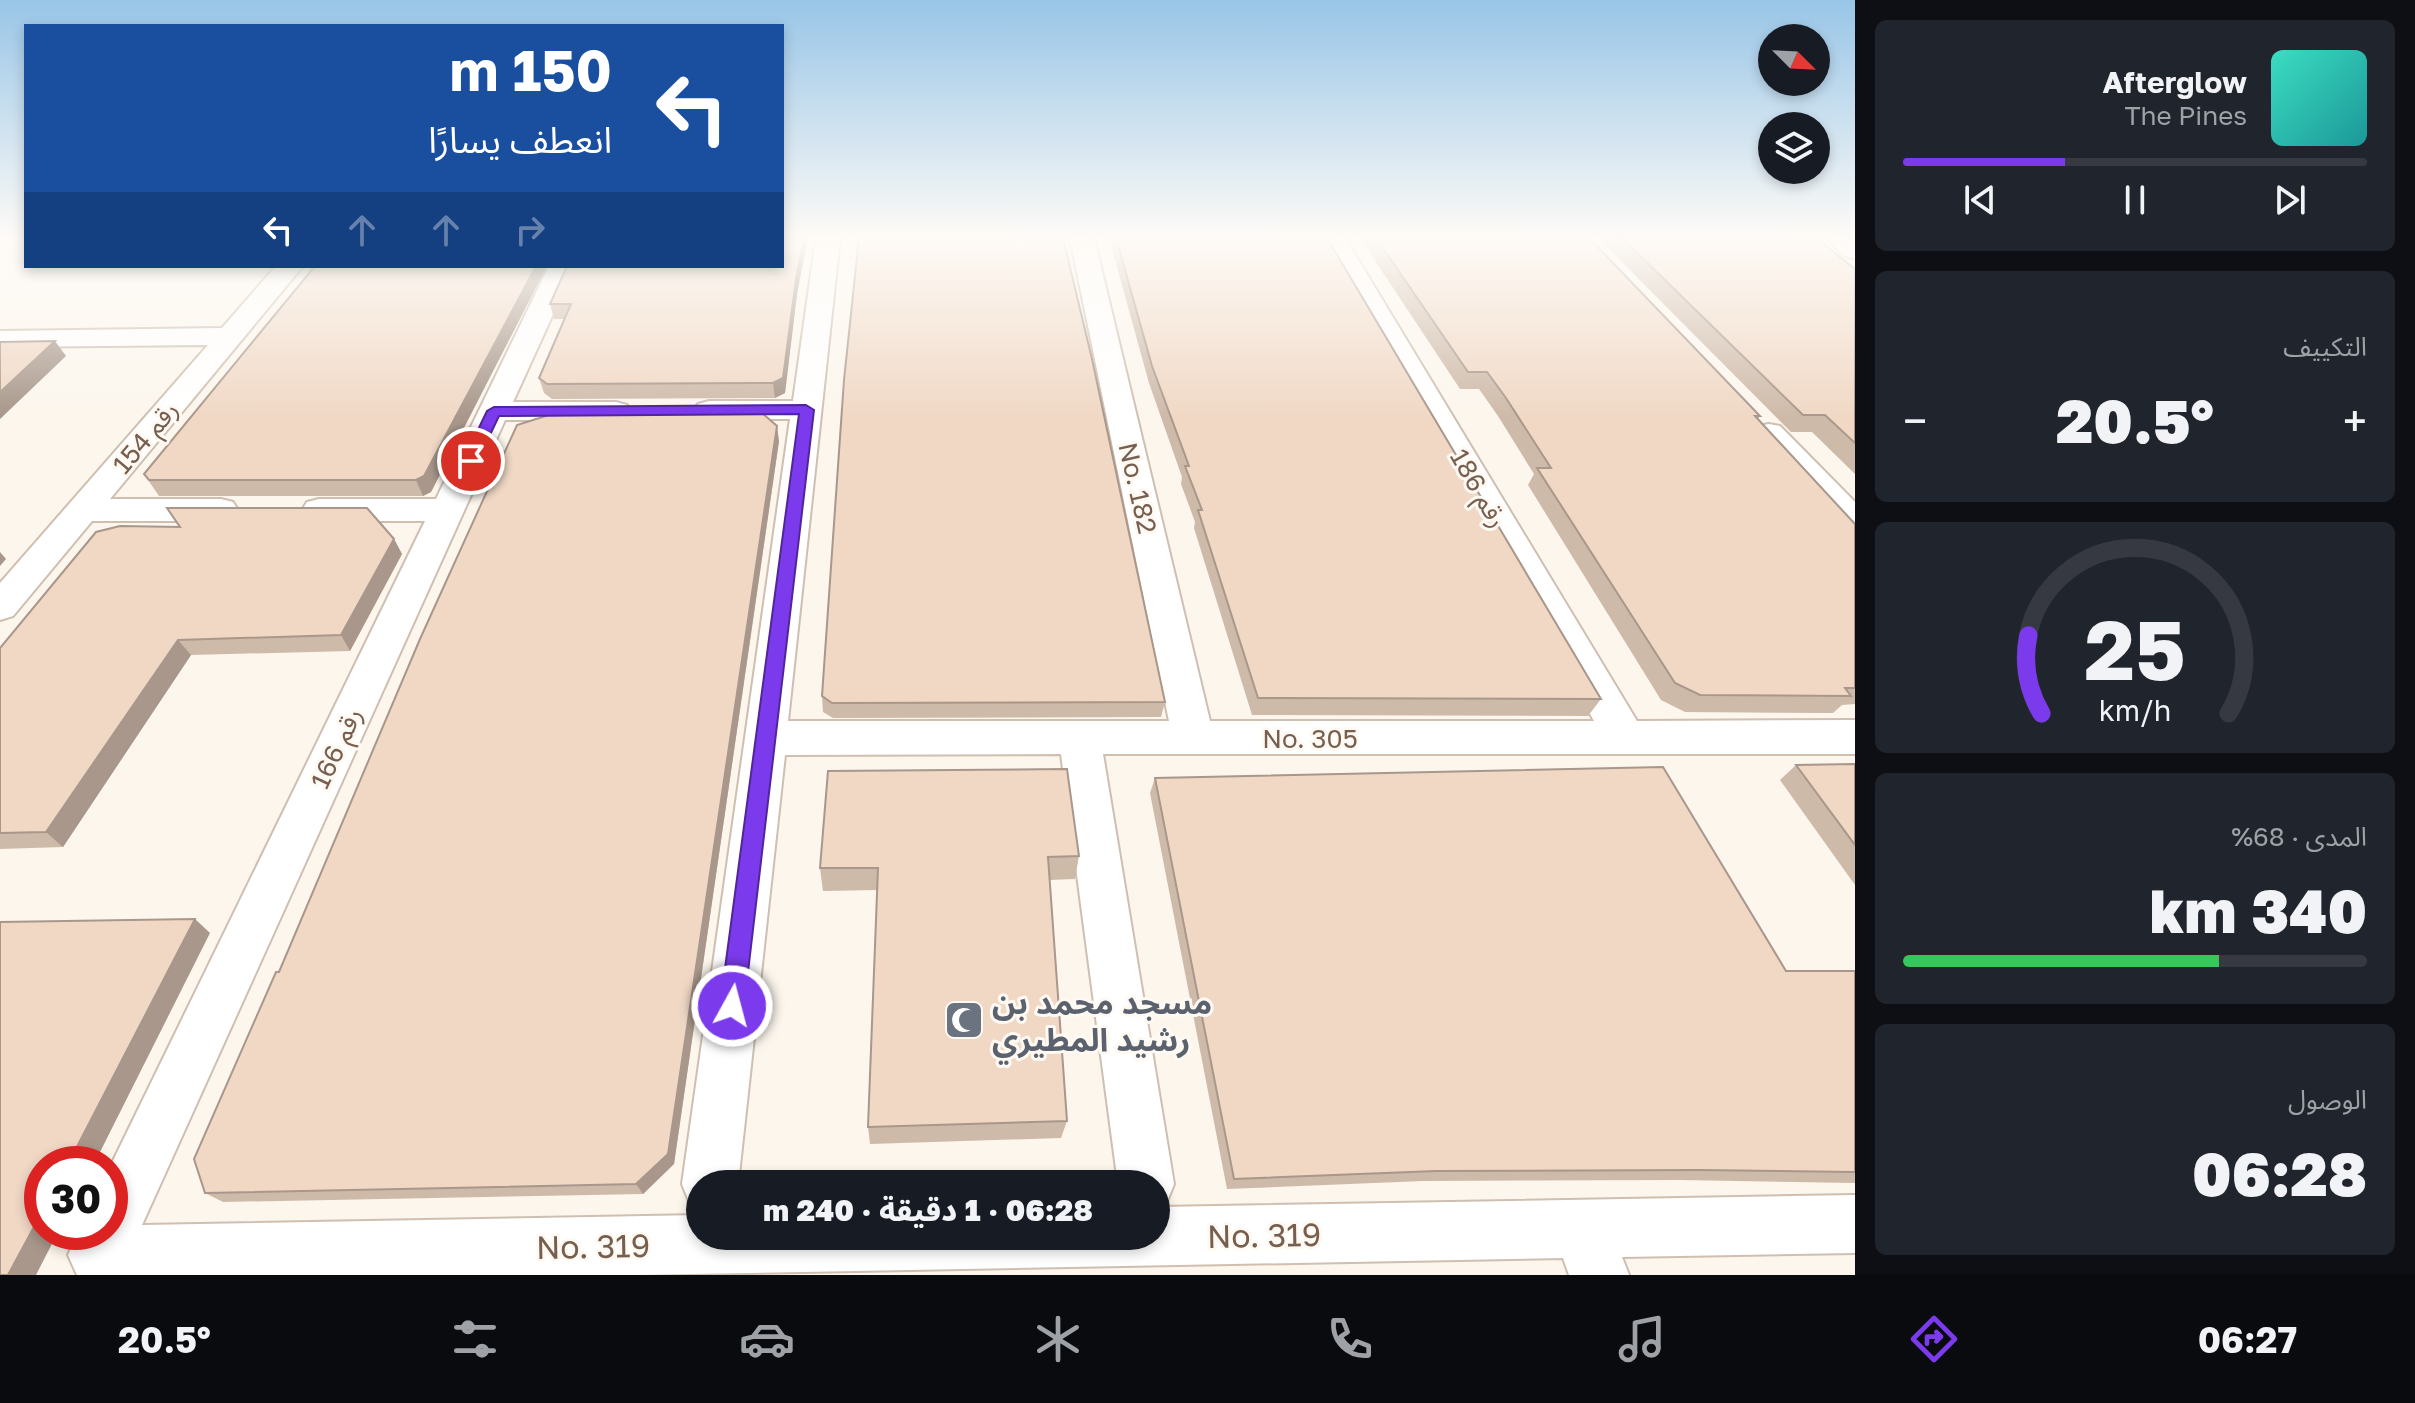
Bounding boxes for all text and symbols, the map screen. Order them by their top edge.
north arrow [1758,24,1830,96]
map controls [1758,24,1830,184]
text: 150 m [450,36,612,103]
icon: left [640,56,744,160]
text: Afterglow [2103,64,2247,100]
text: The Pines [2124,100,2247,131]
button: layers [1758,112,1830,184]
text: انعطف يسارًا [428,118,612,161]
icon: previous [1958,178,2002,222]
icon: pause [2113,178,2157,222]
icon: next [2268,178,2312,222]
icon: left [256,208,300,252]
icon: ahead [340,208,384,252]
icon: ahead [424,208,468,252]
icon: right [508,208,552,252]
text: التكييف [2283,331,2367,362]
text: 20.5° [2056,384,2214,456]
street label: رقم 154 [106,394,188,483]
text: − [1903,394,1927,447]
text: + [2343,394,2367,447]
pin [437,427,505,495]
icon: arrive [449,439,493,483]
street label: No. 182 [1112,439,1164,537]
street label: رقم 186 [1440,443,1514,535]
text: 25 [2084,597,2186,697]
text: km/h [2099,693,2171,727]
street label: رقم 166 [304,703,373,795]
street label: No. 305 [1262,723,1358,754]
text: المدى · 68% [2231,821,2367,852]
text: 340 km [2150,874,2367,946]
position arrow [690,964,774,1048]
place label: مسجد محمد بن رشيد المطيري [992,983,1212,1065]
mosque icon: مسجد محمد بن رشيد المطيري [943,999,985,1041]
text: الوصول [2288,1084,2367,1115]
text: 06:28 [2192,1137,2367,1209]
speed limit sign: 30 [24,1146,128,1250]
text: 06:28 · 1 دقيقة · 240 m [763,1192,1093,1228]
street label: No. 319 [1207,1215,1321,1255]
street label: No. 319 [536,1226,650,1266]
icon: filters [447,1311,503,1367]
icon: car [739,1311,795,1367]
icon: climate [1030,1311,1086,1367]
icon: phone [1322,1311,1378,1367]
icon: music [1614,1311,1670,1367]
icon: directions [1906,1311,1962,1367]
text: 20.5° [118,1318,211,1361]
text: 06:27 [2198,1318,2297,1361]

